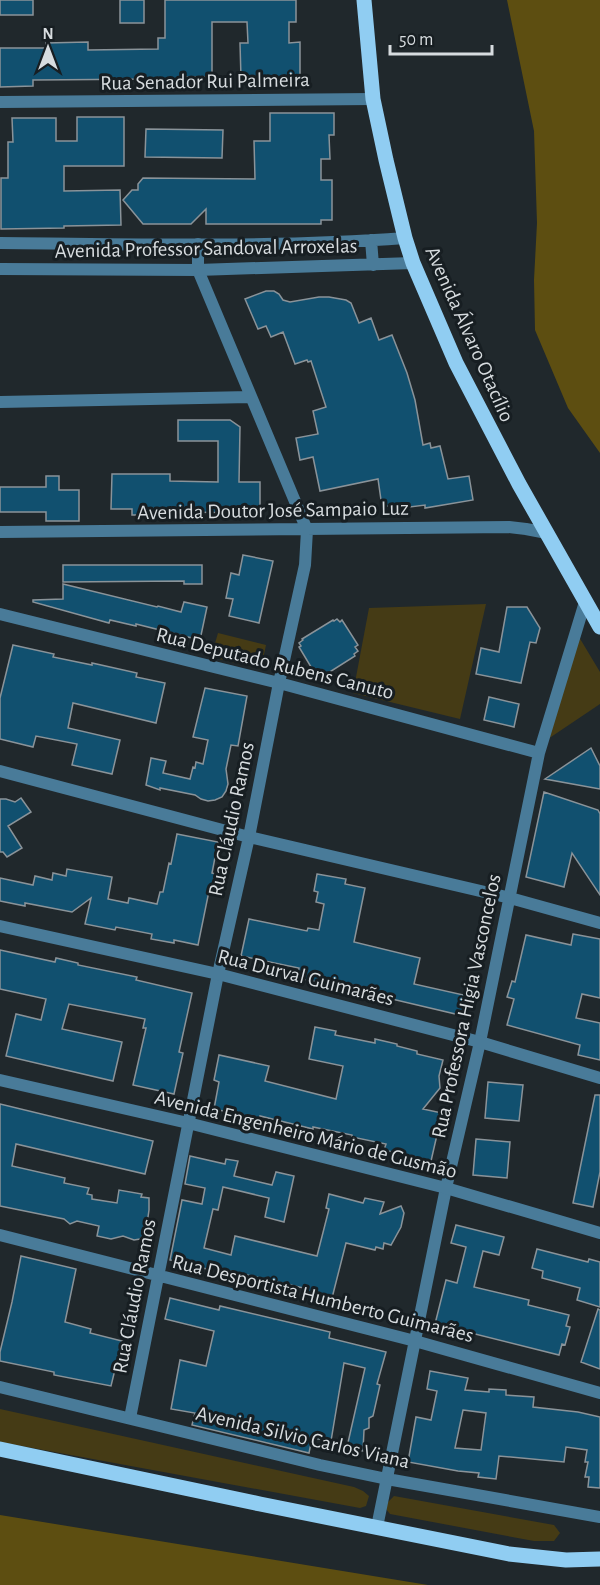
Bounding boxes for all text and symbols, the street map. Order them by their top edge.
north arrow [18,18,78,78]
scale bar [390,18,492,56]
text: N [42,26,54,42]
text: 50 m [399,31,433,49]
street label: Rua Senador Rui Palmeira [100,69,310,94]
street label: Avenida Professor Sandoval Arroxelas [54,235,358,262]
street label: Avenida Álvaro Otacílio [421,243,519,425]
street label: Avenida Doutor José Sampaio Luz [137,498,409,523]
street label: Rua Deputado Rubens Canuto [154,624,396,703]
street label: Rua Cláudio Ramos [205,740,258,898]
street label: Rua Professora Higia Vasconcelos [428,872,505,1140]
street label: Rua Durval Guimarães [215,945,396,1010]
street label: Avenida Engenheiro Mário de Gusmão [153,1087,459,1182]
street label: Rua Cláudio Ramos [109,1217,160,1375]
street label: Rua Desportista Humberto Guimarães [170,1251,476,1346]
street label: Avenida Silvio Carlos Viana [194,1403,412,1472]

